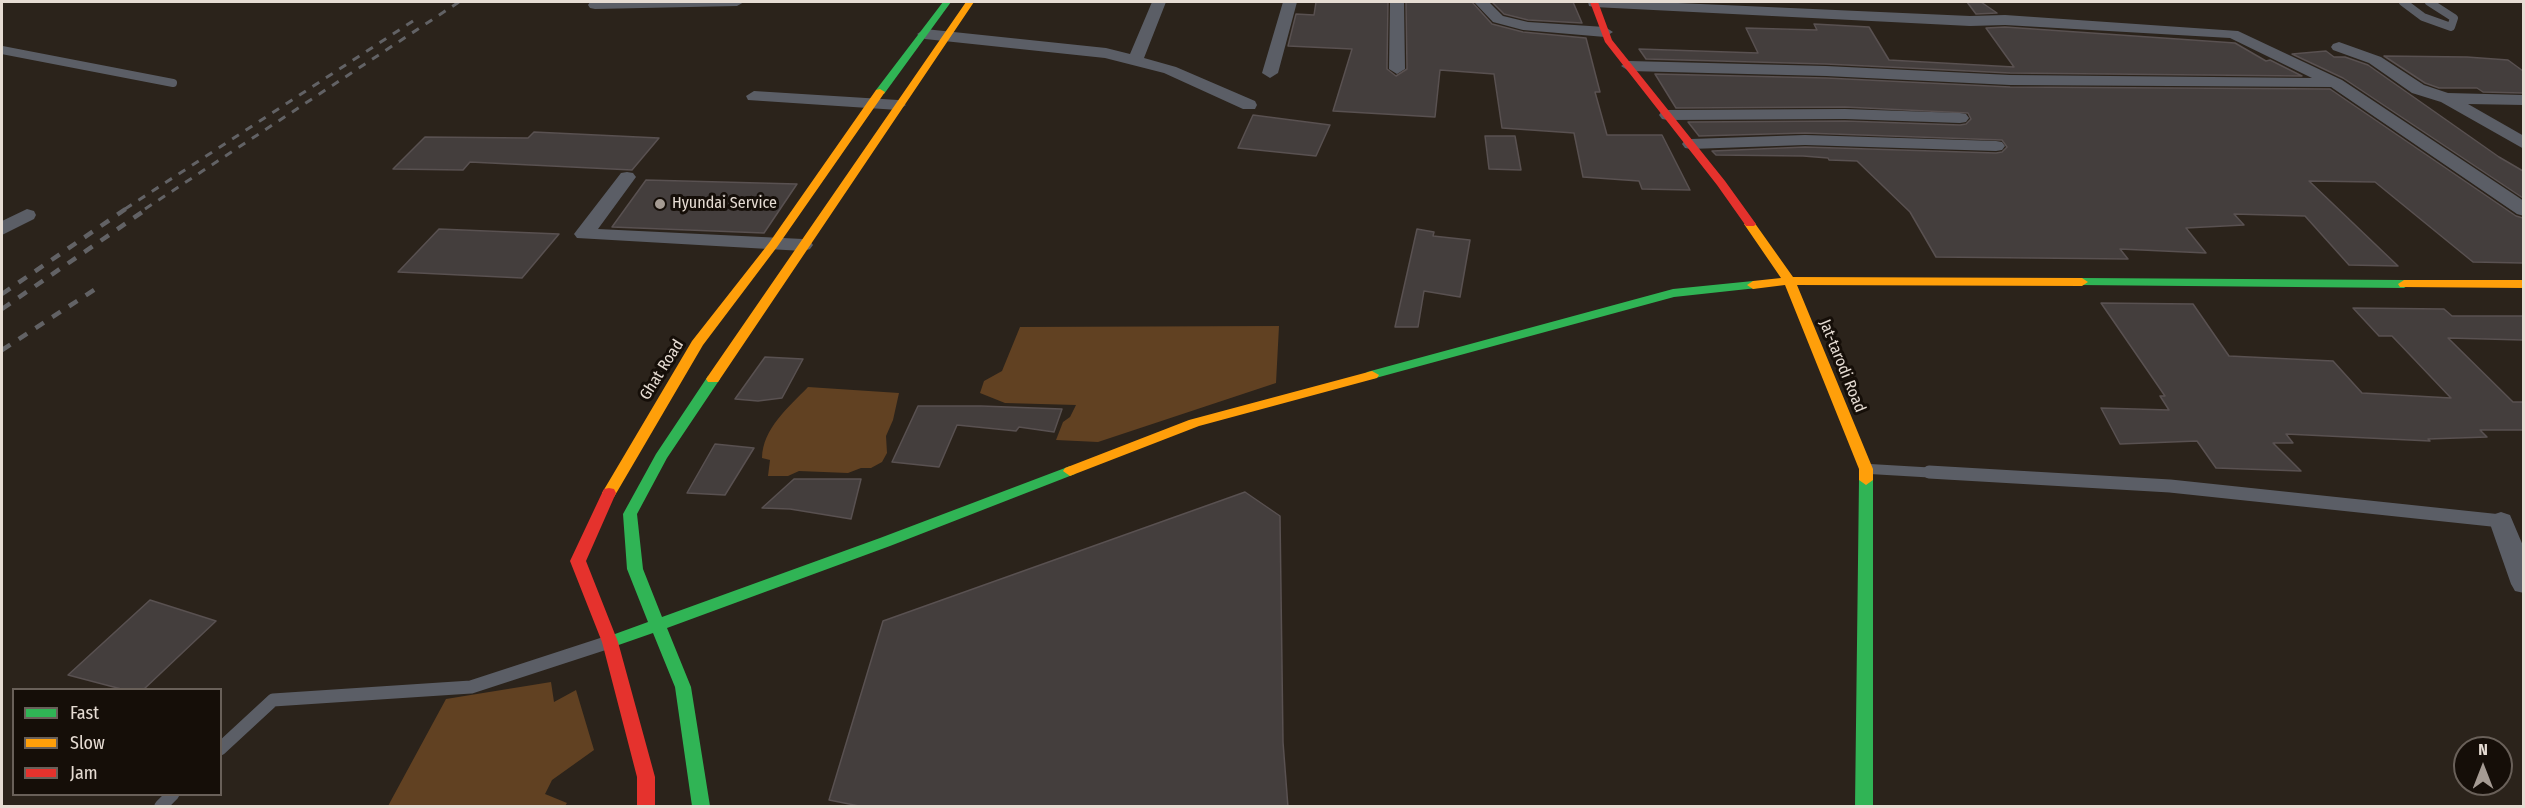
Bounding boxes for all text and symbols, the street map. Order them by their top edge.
place label: Hyundai Service [672,194,777,214]
marker: Hyundai Service [653,197,667,211]
street label: Jat-tarodi Road [1815,317,1869,415]
street label: Ghat Road [636,336,688,404]
legend [12,688,222,796]
text: Fast [70,702,99,724]
text: Slow [70,732,105,754]
north arrow [2453,736,2513,796]
text: N [2478,740,2488,759]
text: Jam [70,762,98,784]

